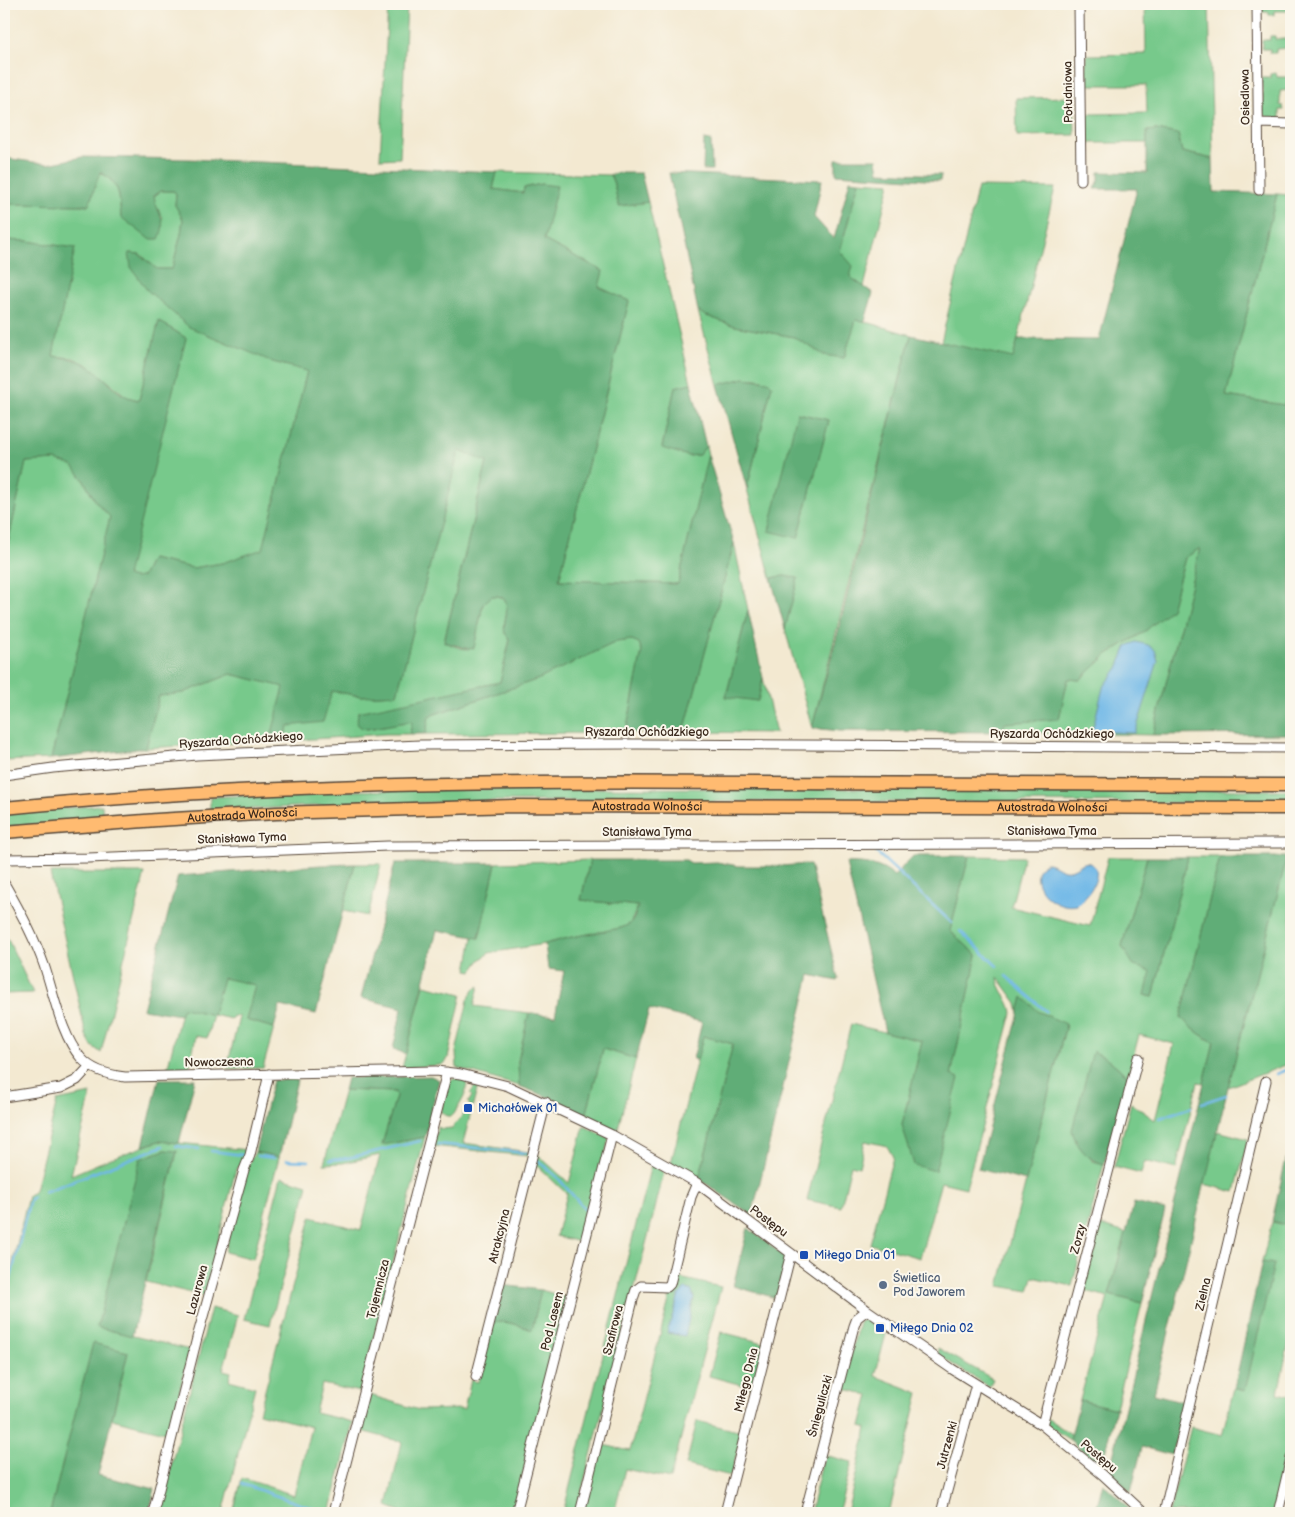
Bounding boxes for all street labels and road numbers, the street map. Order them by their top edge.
street label: Południowa [1060,61,1077,123]
street label: Osiedlowa [1238,69,1253,125]
street label: Ryszarda Ochódzkiego [585,725,709,740]
street label: Ryszarda Ochódzkiego [990,727,1114,742]
street label: Ryszarda Ochódzkiego [178,729,304,752]
street label: Autostrada Wolności [592,799,703,814]
street label: Autostrada Wolności [997,800,1108,816]
street label: Autostrada Wolności [187,805,298,826]
street label: Stanisława Tyma [1007,824,1097,839]
street label: Stanisława Tyma [602,825,692,840]
street label: Stanisława Tyma [197,829,287,848]
street label: Nowoczesna [184,1054,254,1071]
street label: Postępu [747,1202,791,1241]
street label: Atrakcyjna [485,1207,514,1265]
street label: Zorzy [1067,1222,1090,1256]
street label: Tajemnicza [364,1258,393,1321]
street label: Lazurowa [184,1263,211,1317]
street label: Zielna [1192,1276,1215,1313]
street label: Pod Lasem [538,1290,567,1352]
street label: Szafirowa [600,1303,627,1357]
street label: Miłego Dnia [731,1346,762,1414]
street label: Śnieguliczki [803,1373,836,1439]
street label: Jutrzenki [934,1419,961,1471]
street label: Postępu [1077,1437,1120,1476]

